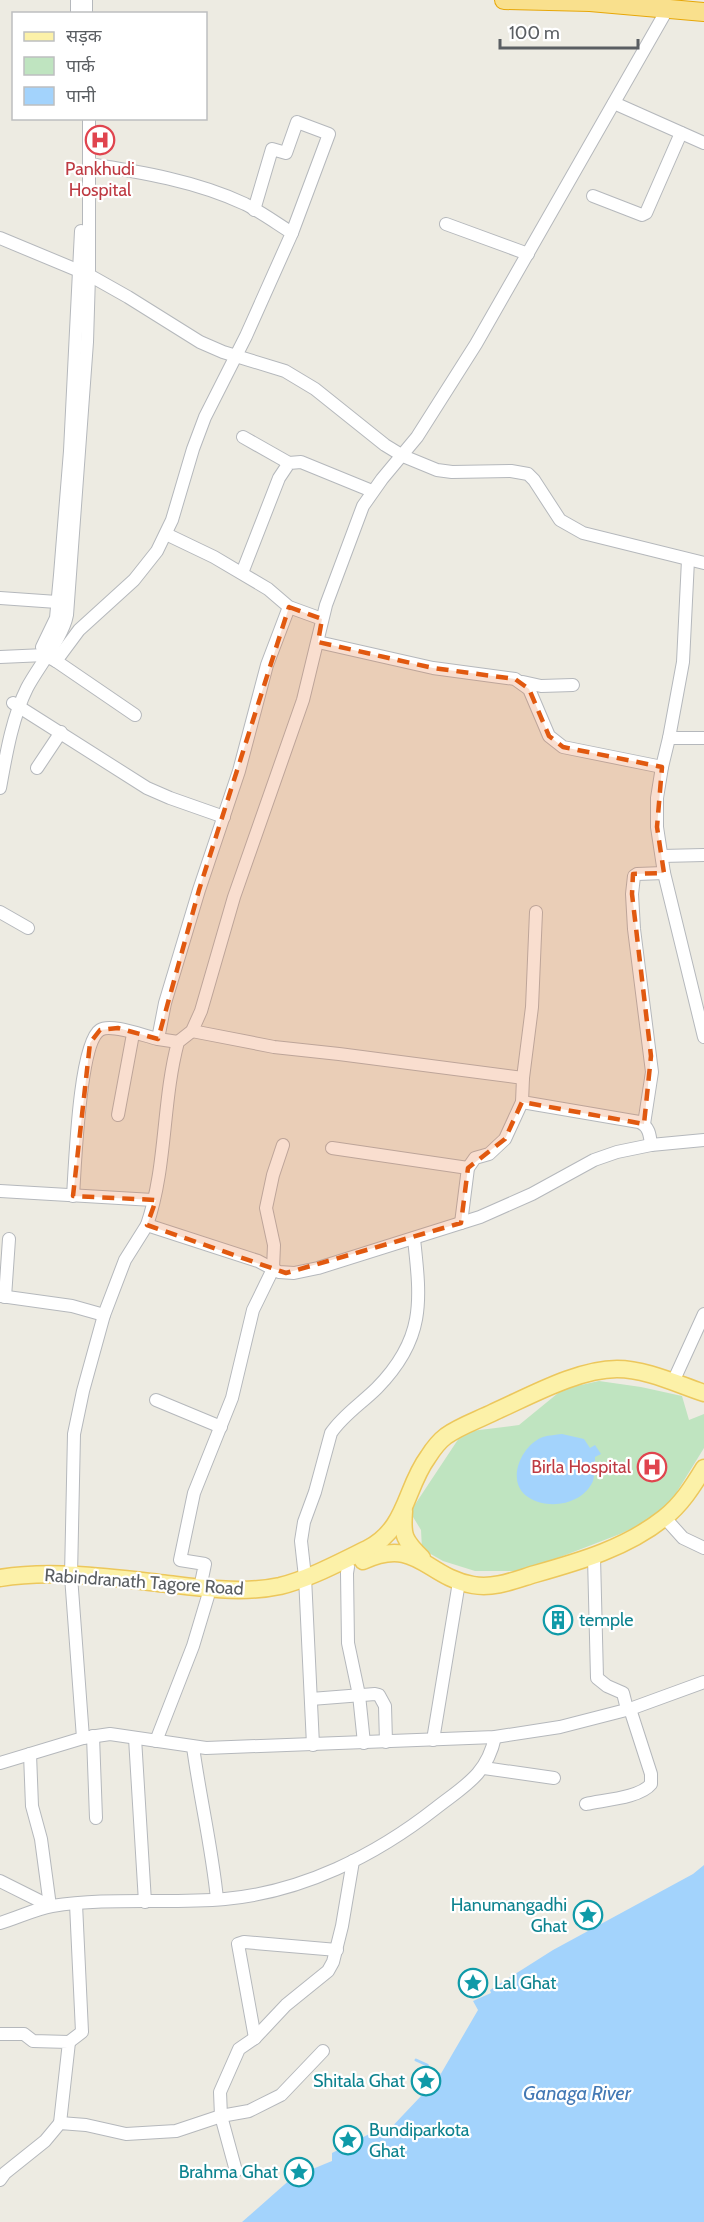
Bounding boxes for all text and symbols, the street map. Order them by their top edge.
legend [12,12,207,120]
scale bar [500,12,638,50]
text: 100 m [509,22,560,44]
text: सड़क [66,25,103,47]
text: पार्क [66,55,96,77]
text: पानी [66,85,96,107]
hospital icon: Pankhudi Hospital [84,124,116,156]
place label: Pankhudi Hospital [65,158,135,201]
hospital icon: Birla Hospital [636,1451,668,1483]
place label: Birla Hospital [531,1456,632,1478]
street label: Rabindranath Tagore Road [44,1564,244,1600]
building icon: temple [542,1604,574,1636]
place label: temple [579,1609,633,1631]
place label: Hanumangadhi Ghat [451,1894,567,1937]
place icon: Hanumangadhi Ghat [572,1899,604,1931]
place icon: Lal Ghat [457,1967,489,1999]
place label: Lal Ghat [494,1972,556,1994]
place icon: Shitala Ghat [410,2065,442,2097]
place label: Shitala Ghat [313,2070,405,2092]
water label: Ganaga River [523,2081,632,2105]
place label: Bundiparkota Ghat [369,2119,470,2162]
place icon: Bundiparkota Ghat [332,2124,364,2156]
place icon: Brahma Ghat [283,2156,315,2188]
place label: Brahma Ghat [179,2161,278,2183]

